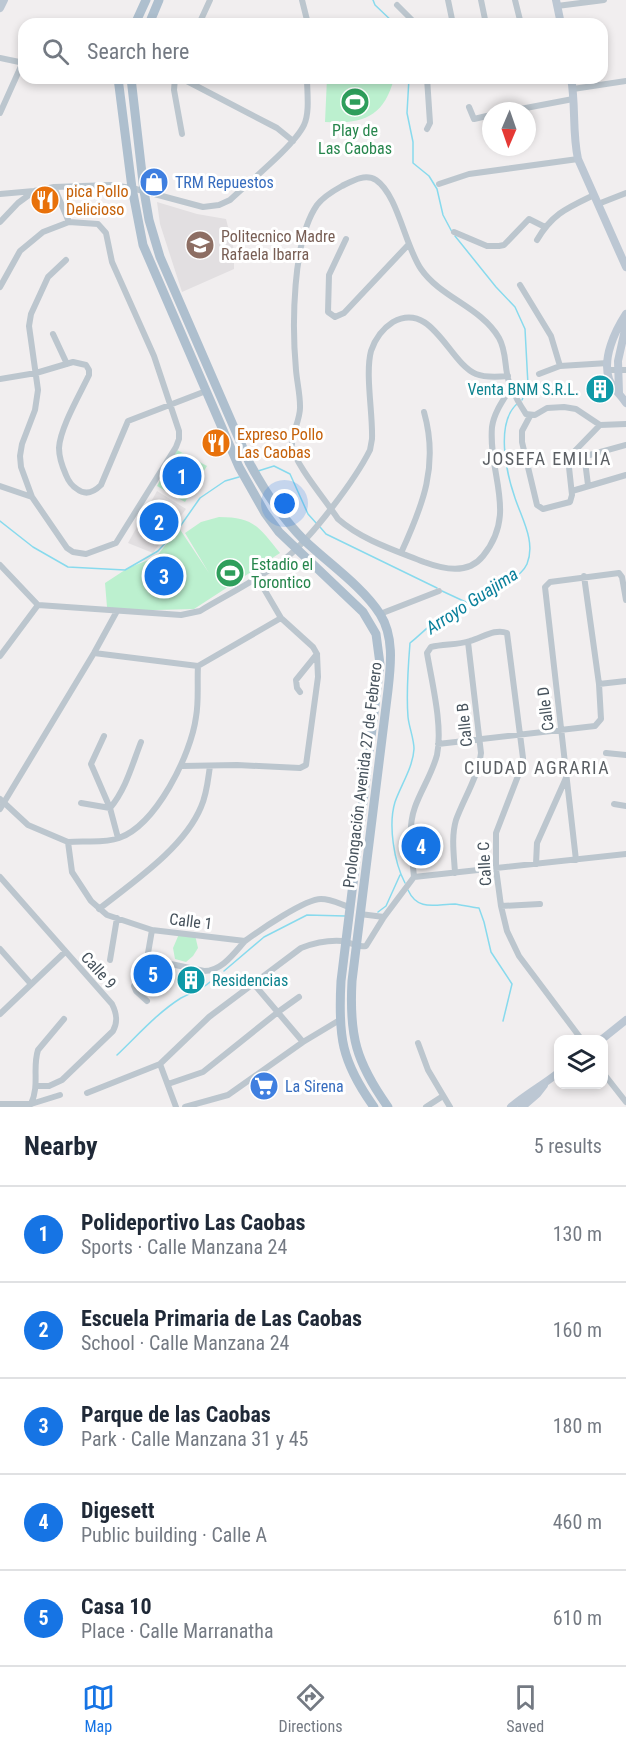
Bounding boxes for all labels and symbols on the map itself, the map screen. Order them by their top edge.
sports icon: Play de Las Caobas [339,86,371,118]
north arrow [482,102,536,156]
place label: Play de Las Caobas [318,121,392,158]
shop icon: TRM Repuestos [138,166,170,198]
place label: TRM Repuestos [175,173,274,192]
place label: pica Pollo Delicioso [66,182,128,219]
restaurant icon: pica Pollo Delicioso [29,184,61,216]
place label: Politecnico Madre Rafaela Ibarra [221,227,335,264]
school or university icon: Politecnico Madre Rafaela Ibarra [184,229,216,261]
building icon: Venta BNM S.R.L. [584,373,616,405]
place label: Venta BNM S.R.L. [468,380,579,399]
place label: Expreso Pollo Las Caobas [237,425,323,462]
restaurant icon: Expreso Pollo Las Caobas [200,427,232,459]
district label: JOSEFA EMILIA [482,448,612,469]
pin: 1 [162,454,201,498]
your location [270,489,299,518]
pin: 2 [140,500,178,544]
pin: 3 [144,554,184,598]
place label: Estadio el Torontico [251,555,313,592]
sports icon: Estadio el Torontico [214,557,246,589]
water label: Arroyo Guajima [421,563,522,639]
street label: Prolongación Avenida 27 de Febrero [339,661,386,889]
street label: Calle D [533,686,558,732]
street label: Calle B [453,702,476,748]
district label: CIUDAD AGRARIA [464,757,610,778]
pin: 4 [402,824,440,868]
street label: Calle C [474,841,495,887]
street label: Calle 1 [168,909,214,934]
street label: Calle 9 [77,948,120,993]
pin: 5 [134,952,172,996]
building icon: Residencias [175,964,207,996]
place label: Residencias [212,971,288,990]
supermarket icon: La Sirena [248,1070,280,1102]
place label: La Sirena [285,1077,344,1096]

